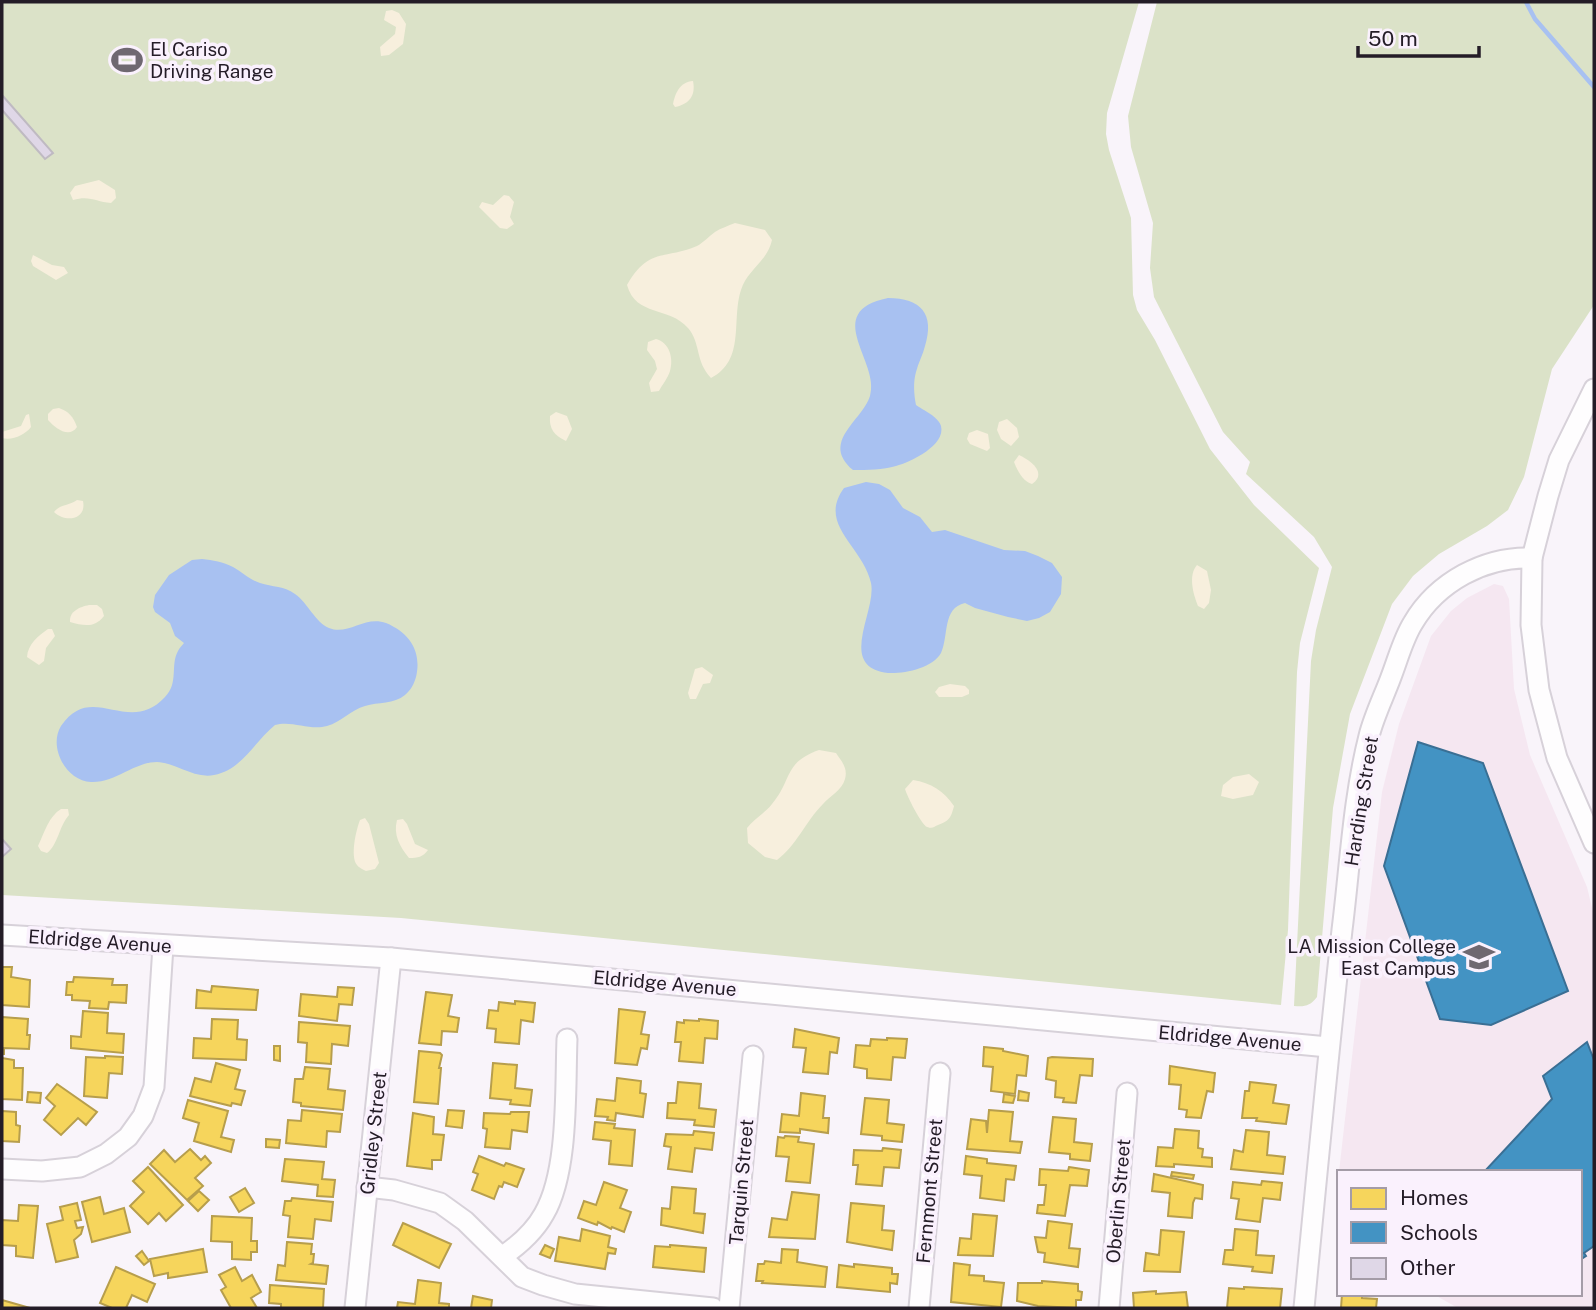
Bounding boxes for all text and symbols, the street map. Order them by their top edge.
scale bar [1358,14,1479,58]
text: 50 m [1368,26,1418,51]
place label: El Cariso Driving Range [150,38,274,82]
sports icon: El Cariso Driving Range [110,43,144,77]
street label: Harding Street [1340,734,1382,868]
street label: Eldridge Avenue [28,925,172,957]
place label: LA Mission College East Campus [1287,935,1456,979]
school or university icon: LA Mission College East Campus [1462,940,1496,974]
street label: Eldridge Avenue [592,966,738,1000]
street label: Eldridge Avenue [1157,1021,1303,1055]
street label: Gridley Street [356,1070,390,1196]
street label: Tarquin Street [725,1118,757,1246]
street label: Fernmont Street [912,1118,946,1264]
street label: Oberlin Street [1102,1138,1134,1264]
legend [1337,1170,1582,1296]
text: Homes [1400,1185,1468,1210]
text: Schools [1400,1220,1478,1245]
text: Other [1400,1255,1456,1280]

